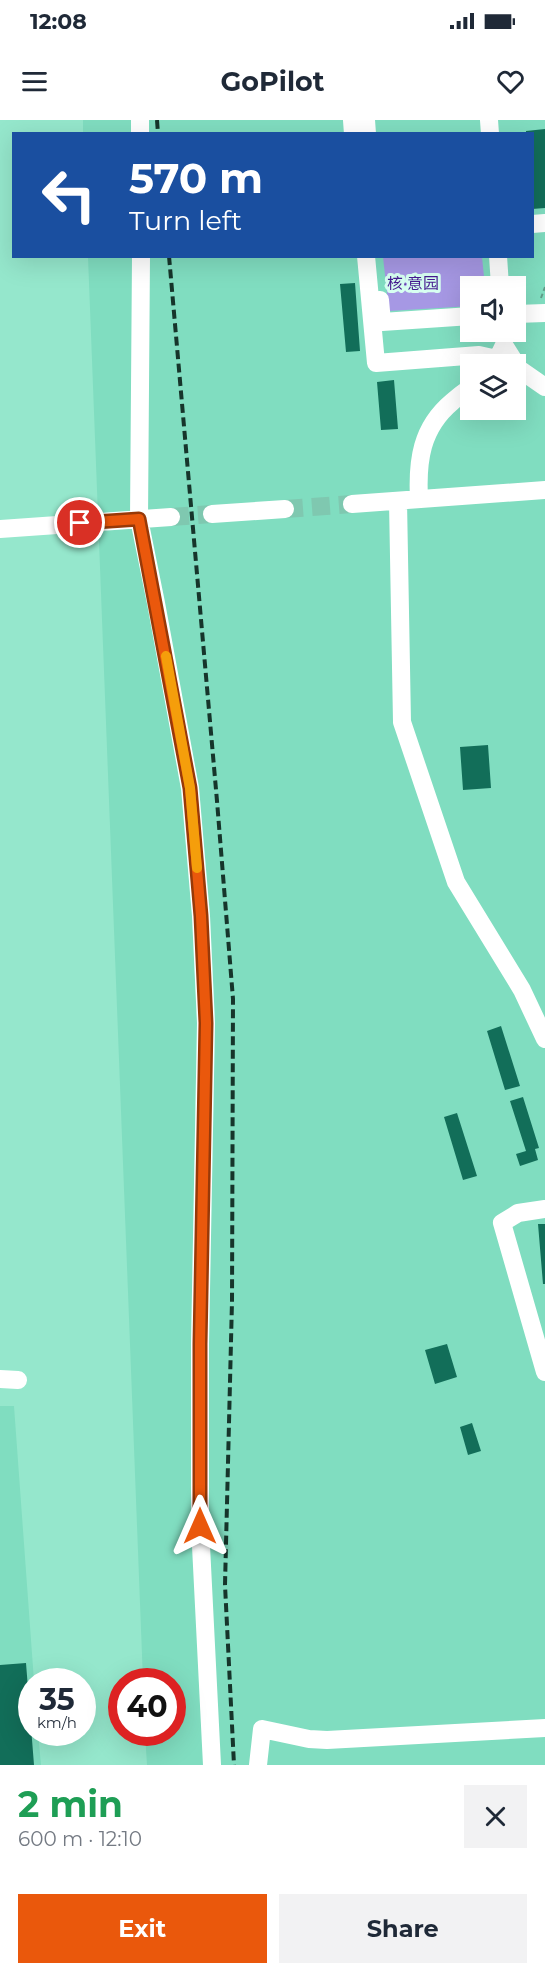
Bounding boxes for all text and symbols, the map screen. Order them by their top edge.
text: 12:08 [30,8,87,35]
icon: menu [18,65,51,98]
text: GoPilot [221,65,324,98]
icon: heart [494,65,527,98]
text: 570 m [129,152,263,204]
icon: left [30,156,108,234]
text: Turn left [129,204,242,237]
park label: 核·意园 [387,274,439,293]
map controls [460,276,526,420]
button: sound [460,276,526,342]
button: layers [460,354,526,420]
pin [54,497,105,548]
icon: arrive [63,506,96,539]
position arrow [168,1494,232,1558]
speed limit sign: 40 [108,1668,186,1746]
text: 35 [39,1681,75,1718]
text: km/h [37,1713,77,1732]
text: 2 min [18,1782,123,1826]
button: close [464,1785,527,1848]
text: 600 m · 12:10 [18,1827,142,1851]
button: Exit [18,1894,267,1963]
button: Share [279,1894,527,1963]

